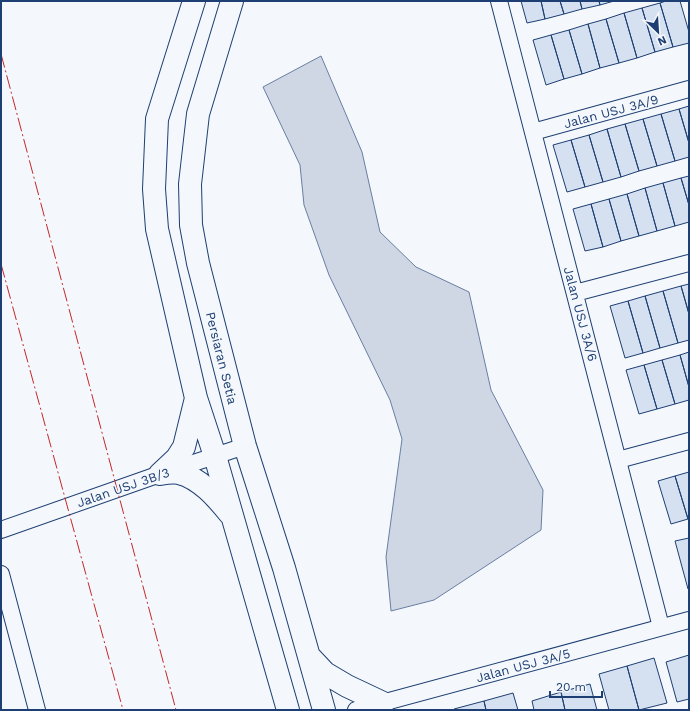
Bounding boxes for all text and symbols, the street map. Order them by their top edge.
north arrow [638,12,678,52]
text: N [656,33,668,48]
street label: Jalan USJ 3A/9 [562,92,660,131]
street label: Jalan USJ 3A/6 [561,265,600,363]
street label: Persiaran Setia [203,310,240,407]
street label: Jalan USJ 3B/3 [75,465,171,510]
street label: Jalan USJ 3A/5 [474,646,572,685]
scale bar [550,673,602,699]
text: 20 m [556,680,586,694]

